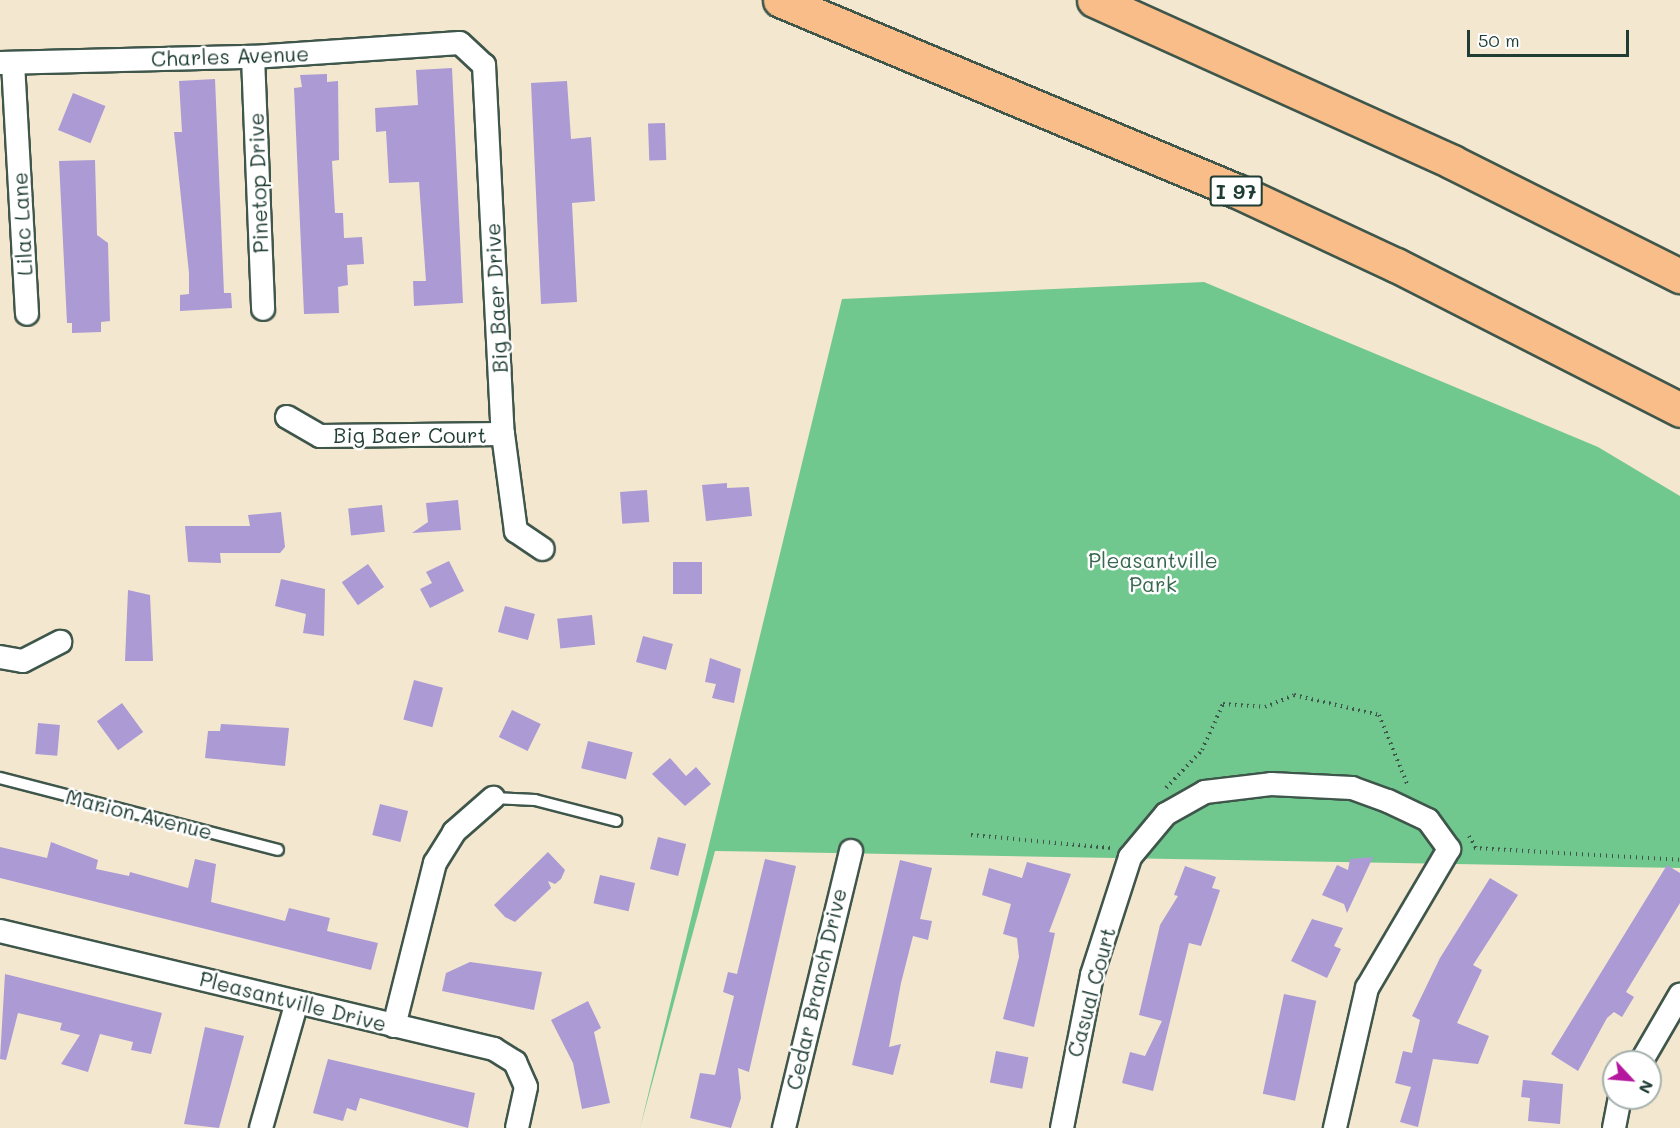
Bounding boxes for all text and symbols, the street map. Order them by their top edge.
scale bar [1470,18,1632,56]
text: 50 m [1478,28,1520,52]
street label: Charles Avenue [150,41,310,71]
street label: Pinetop Drive [243,112,273,254]
street label: Lilac Lane [7,172,37,276]
road number: I 97 [1209,174,1263,208]
street label: Big Baer Drive [479,222,513,374]
street label: Big Baer Court [333,422,487,448]
park label: Pleasantville Park [1088,547,1218,597]
street label: Marion Avenue [63,784,215,844]
street label: Cedar Branch Drive [781,886,851,1092]
street label: Casual Court [1062,924,1120,1060]
street label: Pleasantville Drive [197,966,389,1036]
north arrow [1602,1050,1662,1110]
text: N [1635,1077,1659,1097]

